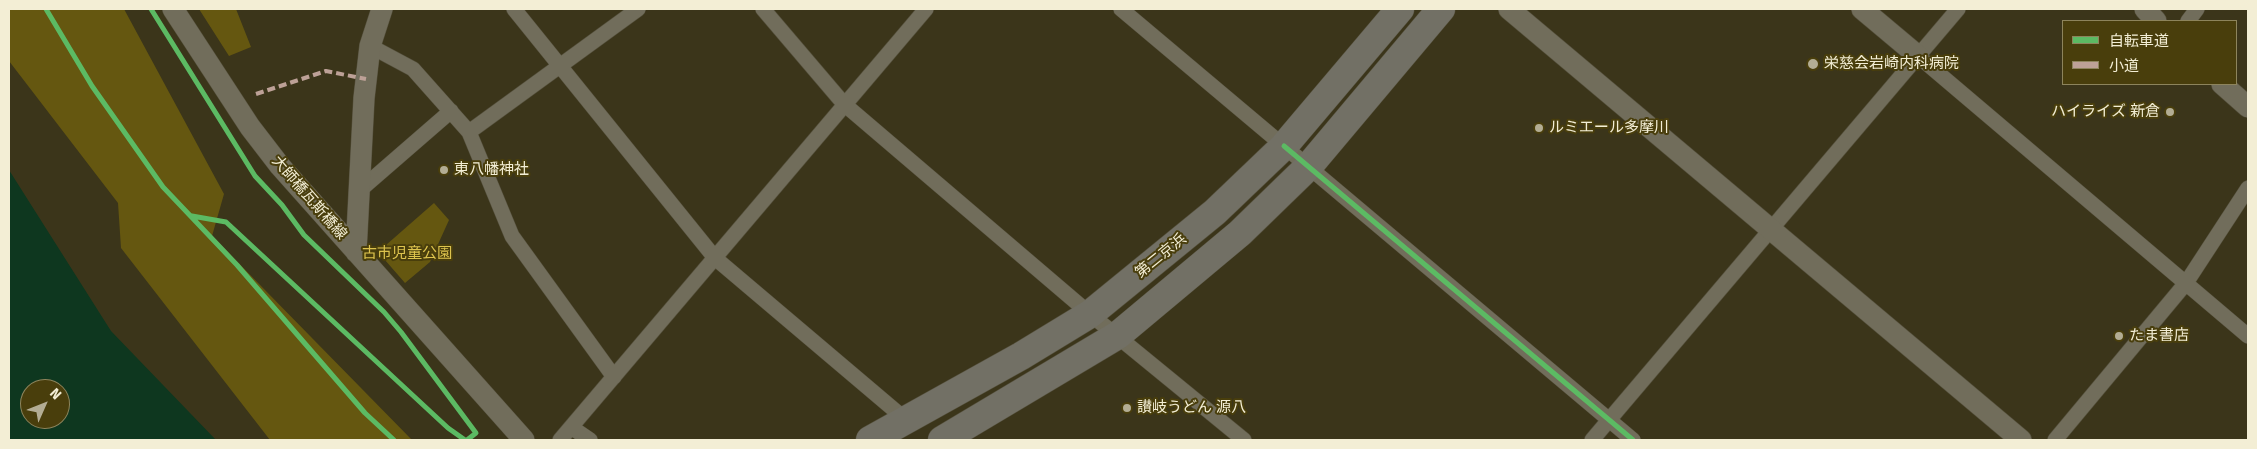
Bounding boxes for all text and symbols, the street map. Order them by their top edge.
legend [2062,20,2237,85]
text: 自転車道 [2109,32,2169,50]
place label: 栄慈会岩崎内科病院 [1824,55,1959,73]
marker: 栄慈会岩崎内科病院 [1806,57,1820,71]
text: 小道 [2109,57,2139,75]
place label: ハイライズ 新倉 [2051,103,2160,121]
marker: ハイライズ 新倉 [2164,106,2176,118]
place label: ルミエール多摩川 [1549,119,1669,137]
marker: ルミエール多摩川 [1533,122,1545,134]
street label: 大師橋瓦斯橋線 [268,152,350,244]
place label: 東八幡神社 [454,161,529,179]
marker: 東八幡神社 [438,164,450,176]
street label: 第二京浜 [1132,230,1190,282]
park label: 古市児童公園 [362,245,452,263]
place label: たま書店 [2129,327,2189,345]
marker: たま書店 [2113,330,2125,342]
north arrow [20,379,70,429]
text: N [46,385,65,403]
place label: 讃岐うどん 源八 [1137,399,1246,417]
marker: 讃岐うどん 源八 [1121,402,1133,414]

